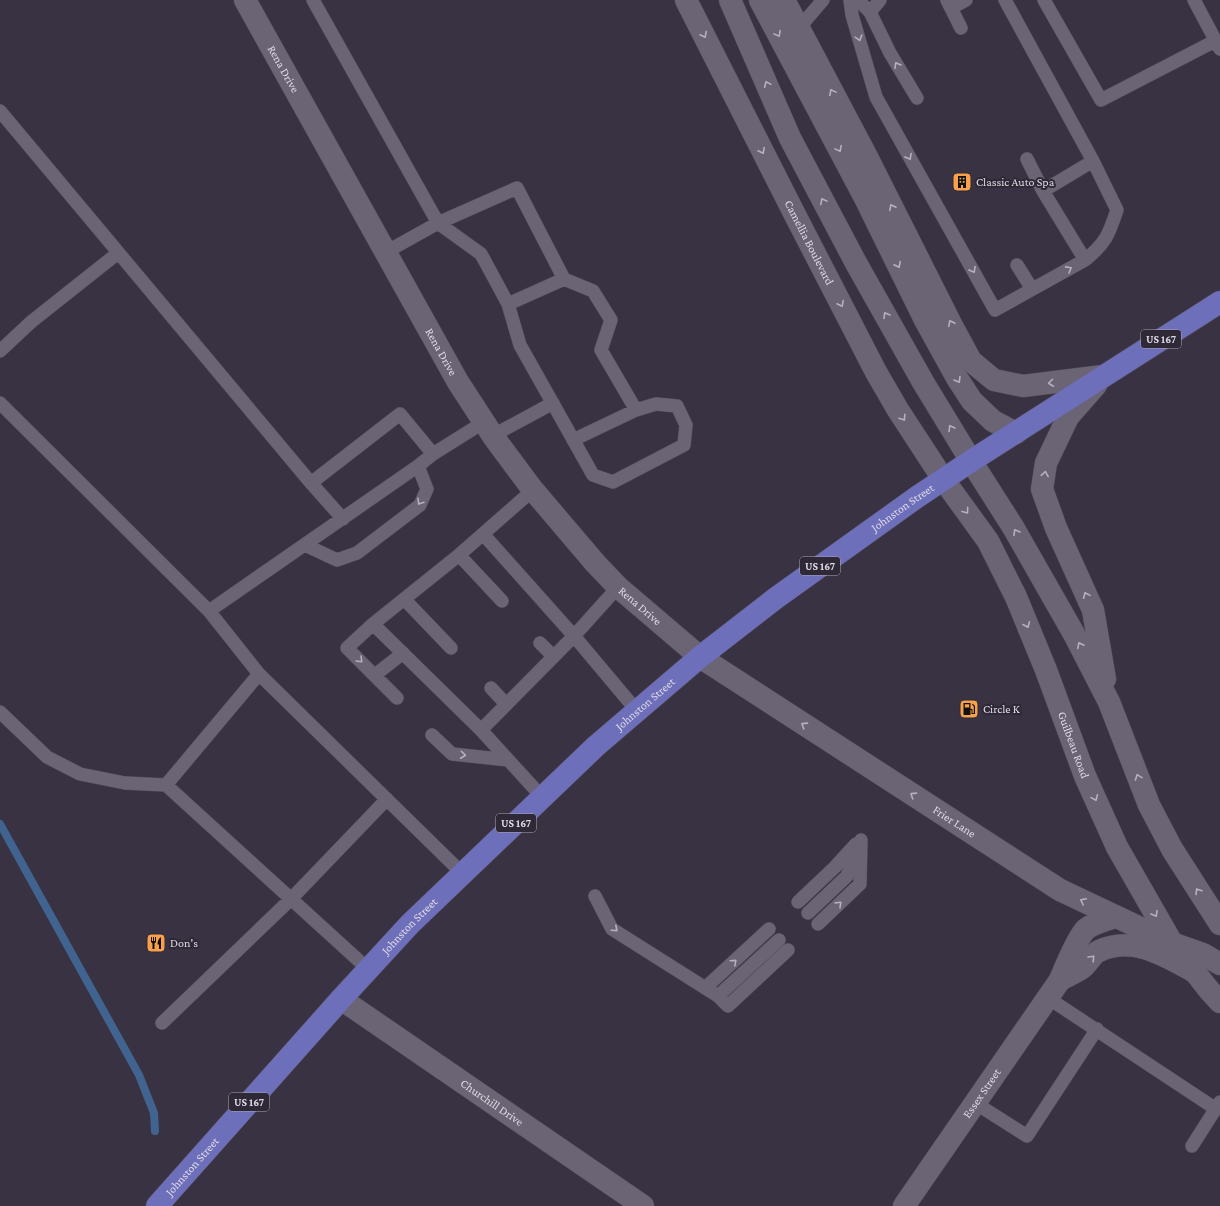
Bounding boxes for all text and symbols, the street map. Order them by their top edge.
one-way arrow [774,30,781,38]
one-way arrow [699,31,707,38]
one-way arrow [854,34,863,41]
street label: Rena Drive [265,43,302,95]
one-way arrow [894,62,901,69]
one-way arrow [763,81,771,88]
one-way arrow [829,89,837,96]
one-way arrow [835,145,842,152]
one-way arrow [758,147,765,154]
one-way arrow [905,153,912,160]
building icon: Classic Auto Spa [951,171,973,193]
place label: Classic Auto Spa [976,175,1055,189]
street label: Camellia Boulevard [782,198,837,288]
one-way arrow [821,198,828,205]
one-way arrow [889,204,897,211]
one-way arrow [893,261,901,269]
one-way arrow [969,266,976,273]
one-way arrow [1065,266,1073,273]
one-way arrow [836,300,844,307]
one-way arrow [883,312,890,319]
one-way arrow [948,320,955,327]
street label: Rena Drive [422,326,460,378]
road number: US 167 [1141,330,1181,348]
one-way arrow [954,376,961,383]
one-way arrow [1048,378,1054,387]
one-way arrow [898,414,906,421]
one-way arrow [948,425,955,432]
one-way arrow [1040,471,1048,477]
street label: Johnston Street [868,480,938,535]
one-way arrow [418,498,425,505]
one-way arrow [961,507,969,514]
one-way arrow [1013,529,1020,536]
road number: US 167 [800,557,840,575]
street label: Rena Drive [616,584,664,628]
one-way arrow [1083,592,1091,600]
one-way arrow [1023,622,1031,629]
one-way arrow [1077,642,1085,649]
one-way arrow [355,655,363,663]
street label: Johnston Street [612,674,679,734]
fuel station icon: Circle K [958,698,980,720]
place label: Circle K [983,702,1020,716]
street label: Guilbeau Road [1055,710,1093,781]
one-way arrow [801,722,808,730]
one-way arrow [460,751,466,760]
one-way arrow [1135,773,1143,780]
one-way arrow [911,793,918,800]
one-way arrow [1090,794,1098,802]
street label: Frier Lane [930,803,978,841]
road number: US 167 [496,814,536,832]
one-way arrow [1196,888,1203,895]
street label: Johnston Street [378,894,441,958]
one-way arrow [1080,898,1087,906]
one-way arrow [834,901,842,909]
one-way arrow [1151,909,1158,917]
one-way arrow [610,925,618,932]
restaurant icon: Don's [145,932,167,954]
place label: Don's [170,936,198,950]
one-way arrow [1087,955,1094,963]
one-way arrow [729,960,736,967]
street label: Essex Street [960,1065,1004,1121]
street label: Churchill Drive [458,1076,526,1129]
road number: US 167 [229,1093,269,1111]
street label: Johnston Street [162,1133,223,1199]

